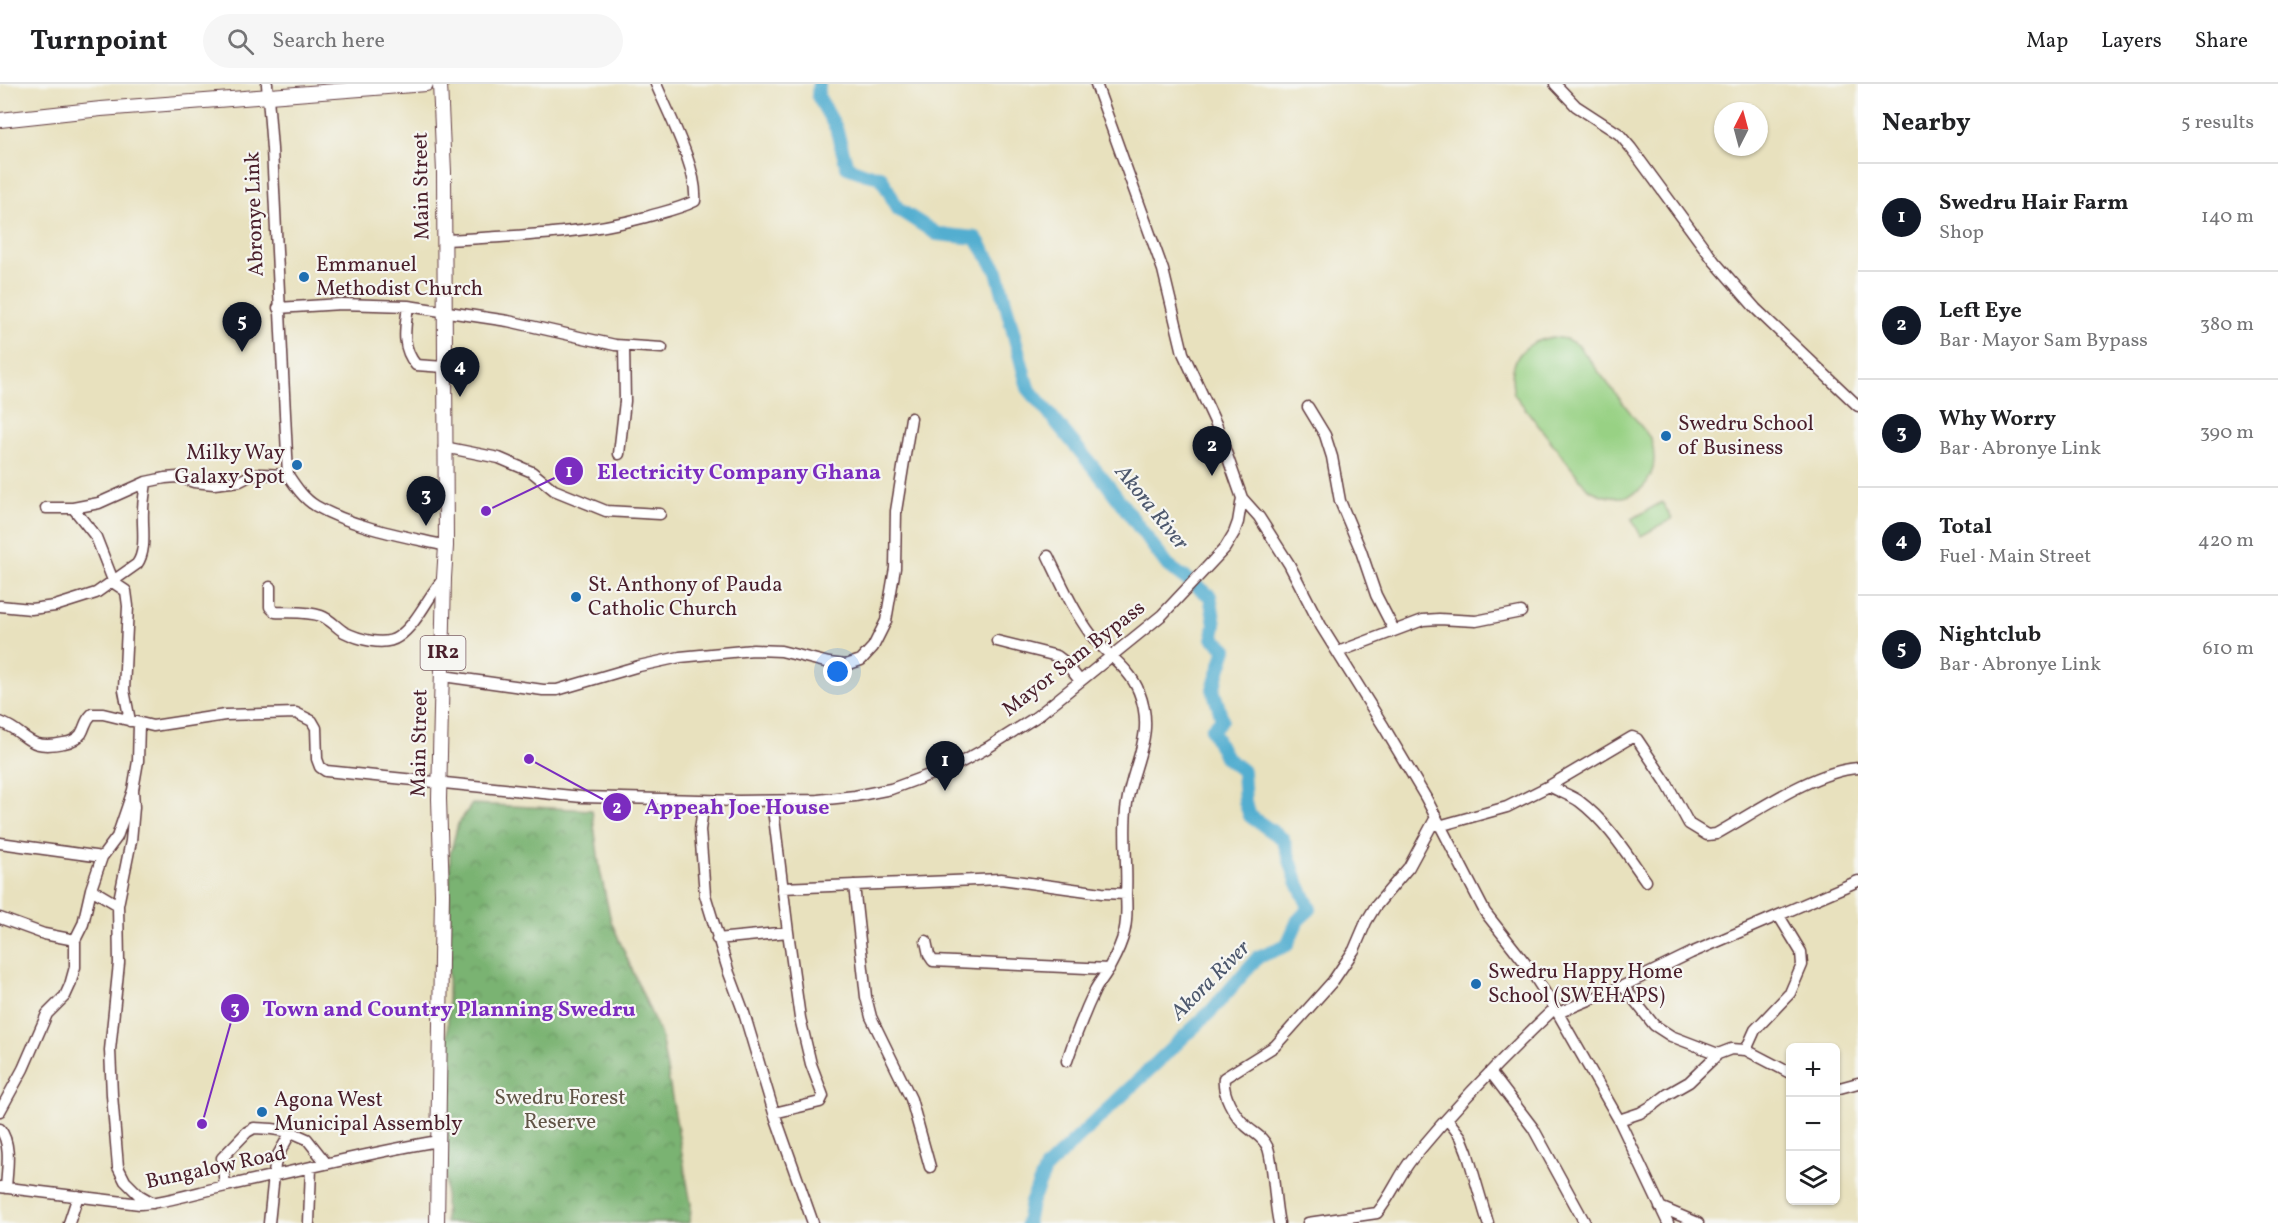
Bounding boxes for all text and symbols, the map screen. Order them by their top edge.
search box [203,14,623,68]
text: Turnpoint [30,22,167,61]
icon: search [224,25,257,58]
text: Search here [272,26,385,57]
text: Map [2026,27,2068,56]
text: Layers [2101,27,2162,56]
text: Share [2195,27,2248,56]
north arrow [1714,102,1768,156]
text: Nearby [1882,105,1971,141]
text: 5 results [2181,109,2254,137]
street label: Main Street [407,132,437,240]
street label: Abronye Link [238,150,272,277]
text: Swedru Hair Farm [1939,188,2128,219]
text: 1 [1897,203,1906,231]
text: 140 m [2201,203,2254,231]
text: Shop [1939,219,1984,247]
place label: Emmanuel Methodist Church [316,251,483,304]
marker: Emmanuel Methodist Church [297,270,311,284]
text: Left Eye [1939,296,2022,327]
pin: 5 [222,302,262,352]
text: 2 [1896,311,1907,339]
text: 380 m [2200,311,2254,339]
text: Bar · Mayor Sam Bypass [1939,327,2148,355]
pin: 4 [440,348,480,397]
text: Why Worry [1939,404,2056,435]
place label: Swedru School of Business [1678,410,1814,463]
text: 3 [1896,419,1907,447]
text: 390 m [2200,419,2254,447]
pin: 2 [1192,426,1232,476]
marker: Swedru School of Business [1659,429,1673,443]
text: Bar · Abronye Link [1939,435,2101,463]
place label: Milky Way Galaxy Spot [175,439,286,492]
callout: Electricity Company Ghana [554,451,893,491]
marker: Milky Way Galaxy Spot [290,458,304,472]
text: Electricity Company Ghana [597,458,881,489]
water label: Akora River [1106,458,1196,558]
text: 1 [565,460,573,485]
pin: 3 [406,476,446,526]
text: Total [1939,512,1992,543]
text: 4 [1895,527,1908,555]
text: 420 m [2198,527,2254,555]
text: Fuel · Main Street [1939,543,2091,571]
place label: St. Anthony of Pauda Catholic Church [588,571,783,624]
marker: St. Anthony of Pauda Catholic Church [569,590,583,604]
street label: Mayor Sam Bypass [996,594,1152,724]
text: Nightclub [1939,620,2041,651]
text: 5 [1897,635,1906,663]
text: 610 m [2202,635,2254,663]
road number: IR2 [420,636,466,670]
text: Bar · Abronye Link [1939,651,2101,679]
your location [823,657,852,686]
street label: Main Street [405,689,435,797]
pin: 1 [926,742,964,791]
callout: Appeah Joe House [602,787,841,827]
text: Appeah Joe House [644,793,830,824]
text: 2 [612,796,622,821]
water label: Akora River [1163,933,1259,1029]
place label: Swedru Happy Home School (SWEHAPS) [1488,958,1683,1011]
marker: Swedru Happy Home School (SWEHAPS) [1469,977,1483,991]
callout: Town and Country Planning Swedru [220,988,648,1028]
text: Town and Country Planning Swedru [262,995,636,1026]
text: 3 [230,997,240,1022]
map controls [1786,1043,1840,1205]
button: + [1786,1043,1840,1097]
park label: Swedru Forest Reserve [494,1084,626,1137]
place label: Agona West Municipal Assembly [274,1086,463,1139]
button: − [1786,1097,1840,1151]
marker: Agona West Municipal Assembly [255,1105,269,1119]
street label: Bungalow Road [143,1139,289,1197]
button: layers [1786,1151,1840,1205]

